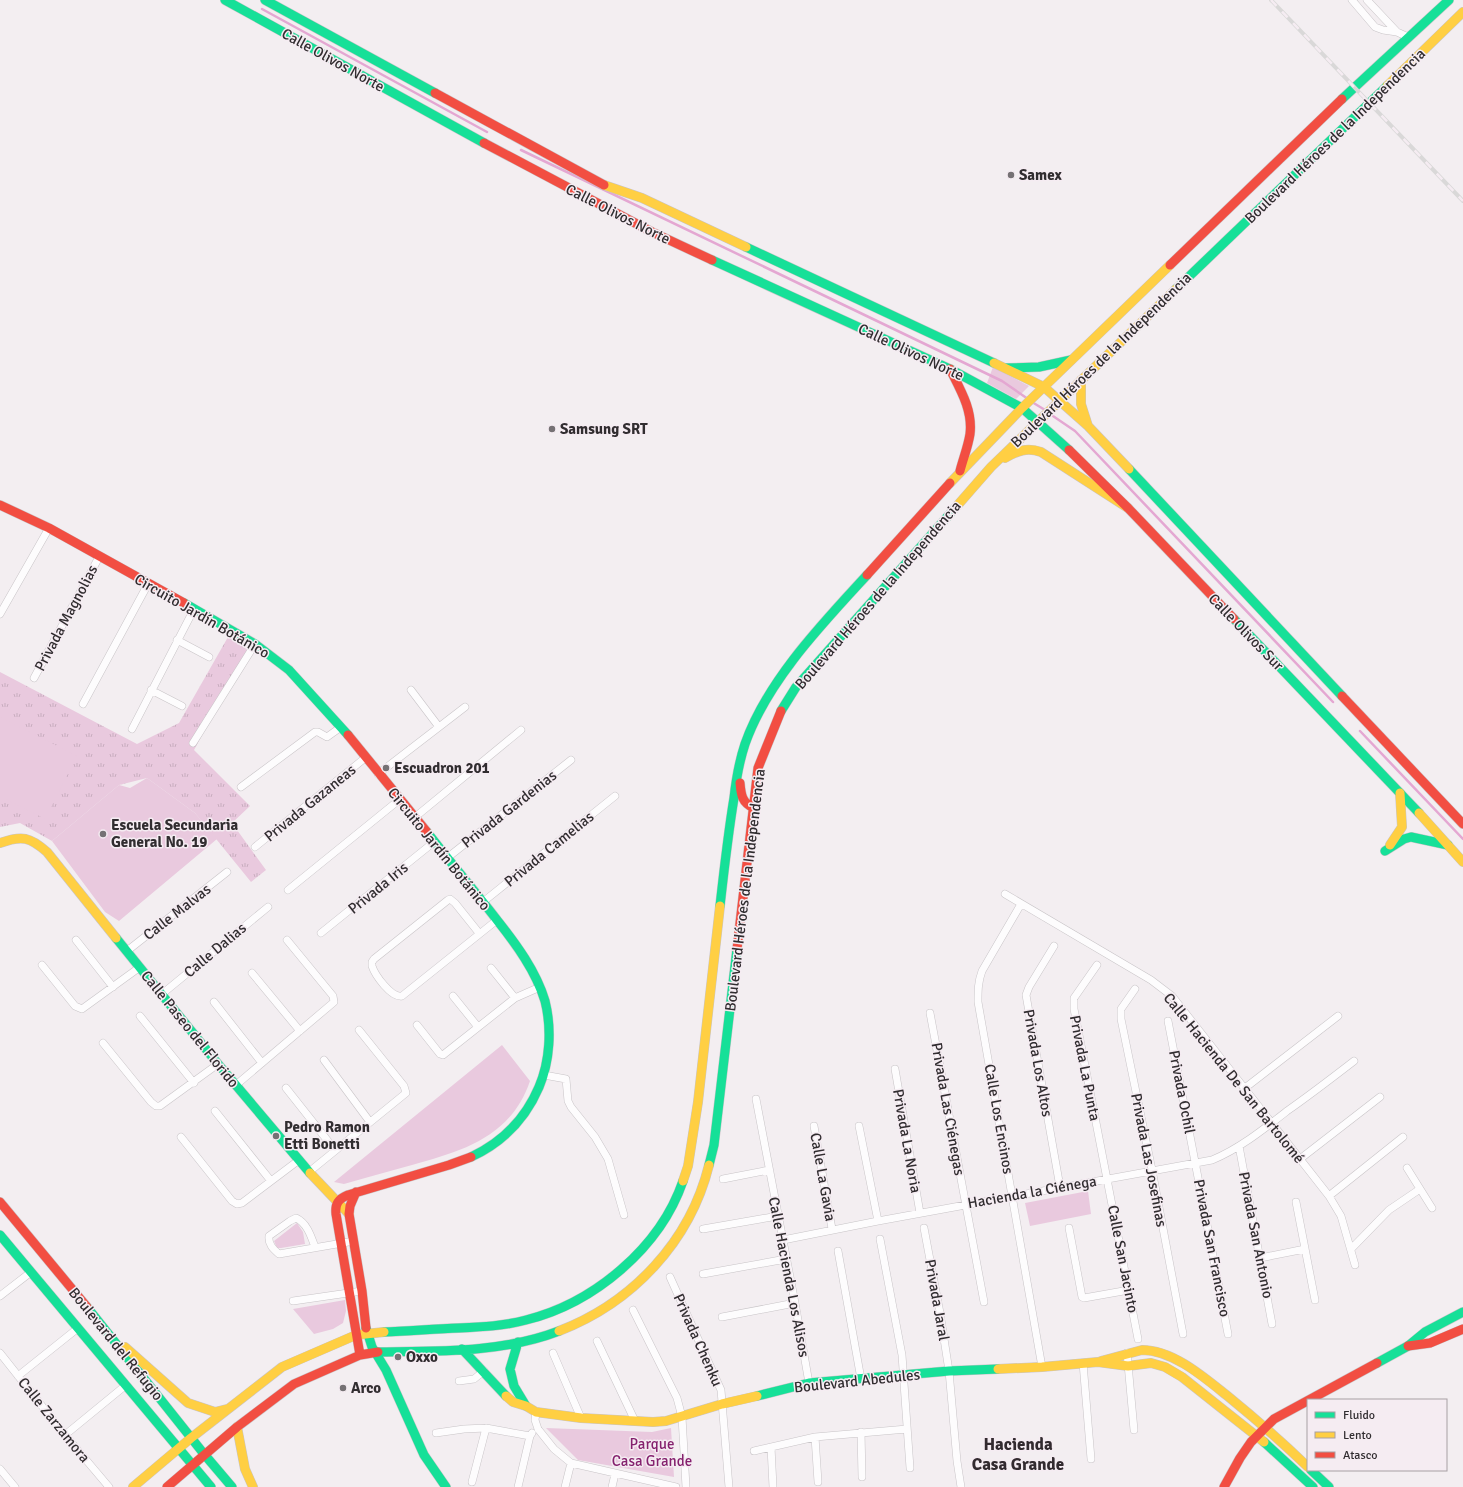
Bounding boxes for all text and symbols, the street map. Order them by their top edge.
street label: Calle Olivos Norte [278,24,388,96]
street label: Boulevard Héroes de la Independencia [1241,45,1429,227]
place label: Samex [1019,166,1063,184]
marker: Samex [1006,170,1016,180]
street label: Calle Olivos Norte [563,180,673,248]
street label: Boulevard Héroes de la Independencia [1007,269,1195,451]
street label: Calle Olivos Norte [855,320,967,384]
place label: Samsung SRT [560,420,648,438]
marker: Samsung SRT [547,424,557,434]
street label: Boulevard Héroes de la Independencia [791,497,965,693]
street label: Privada Magnolias [31,562,102,674]
street label: Circuito Jardín Botánico [131,570,273,662]
street label: Calle Olivos Sur [1205,590,1288,675]
place label: Escuadron 201 [394,759,490,777]
street label: Privada Gazaneas [261,760,360,845]
marker: Escuadron 201 [381,763,391,773]
street label: Privada Gardenias [458,766,560,852]
street label: Boulevard Héroes de la Independencia [721,768,769,1012]
street label: Circuito Jardín Botánico [384,784,494,914]
street label: Privada Camelias [501,807,598,891]
place label: Escuela Secundaria General No. 19 [111,816,239,851]
marker: Escuela Secundaria General No. 19 [98,829,108,839]
street label: Privada Iris [344,858,412,918]
street label: Calle Malvas [140,880,215,944]
street label: Calle Dalias [180,919,250,981]
street label: Calle Paseo del Florido [137,967,243,1091]
street label: Calle Hacienda De San Bartolomé [1160,989,1308,1167]
street label: Privada Los Altos [1020,1008,1056,1119]
street label: Privada La Punta [1066,1014,1104,1122]
street label: Privada Las Ciénegas [927,1041,969,1177]
street label: Privada Ochil [1165,1049,1199,1135]
street label: Calle Los Encinos [980,1063,1018,1176]
street label: Privada La Noria [889,1088,925,1194]
street label: Privada Las Josefinas [1127,1092,1171,1229]
place label: Pedro Ramon Etti Bonetti [284,1118,370,1153]
marker: Pedro Ramon Etti Bonetti [271,1131,281,1141]
street label: Calle La Gavia [806,1131,840,1223]
street label: Privada San Antonio [1235,1170,1277,1300]
street label: Hacienda la Ciénega [966,1172,1098,1212]
street label: Privada San Francisco [1190,1178,1234,1319]
street label: Calle Hacienda Los Alisos [765,1195,813,1359]
street label: Calle San Jacinto [1104,1204,1142,1315]
street label: Privada Jaral [921,1258,953,1342]
street label: Boulevard del Refugio [65,1284,167,1404]
street label: Privada Chenku [670,1291,726,1389]
place label: Oxxo [406,1348,438,1366]
marker: Oxxo [393,1352,403,1362]
street label: Boulevard Abedules [793,1365,921,1397]
street label: Calle Zarzamora [14,1374,94,1466]
place label: Arco [351,1379,381,1397]
marker: Arco [338,1383,348,1393]
legend [1307,1399,1447,1471]
text: Fluido [1343,1408,1375,1423]
text: Lento [1343,1428,1372,1443]
district label: Hacienda Casa Grande [972,1434,1064,1475]
park label: Parque Casa Grande [612,1435,692,1470]
text: Atasco [1343,1448,1378,1463]

